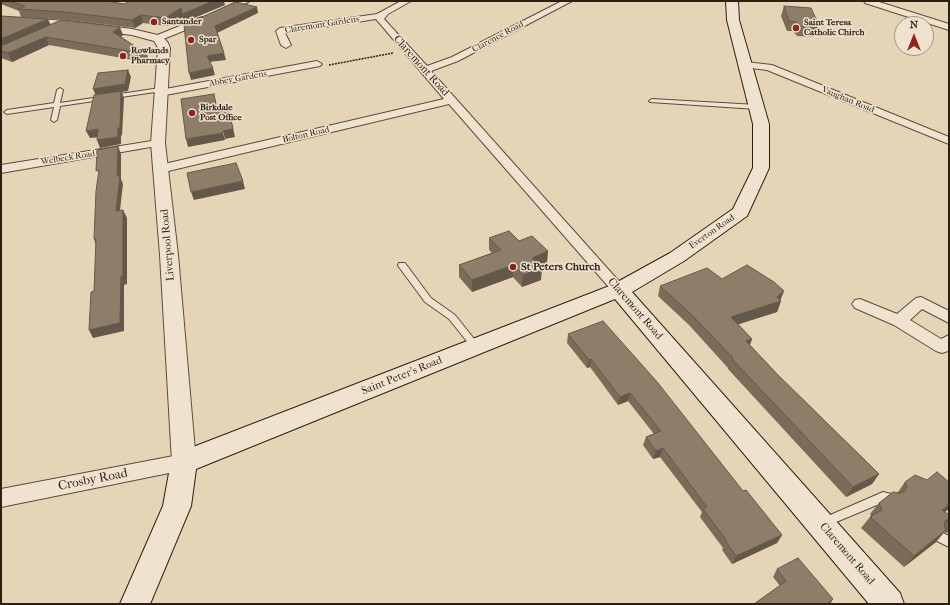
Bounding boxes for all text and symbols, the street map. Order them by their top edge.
street label: Claremont Gardens [284,14,360,36]
north arrow [894,16,934,56]
marker: Santander [149,17,159,27]
place label: Santander [162,17,202,27]
place label: Saint Teresa Catholic Chirch [804,18,864,39]
text: N [910,18,918,31]
street label: Clarence Road [471,19,525,55]
marker: Saint Teresa Catholic Chirch [791,23,801,33]
street label: Claremont Road [390,33,452,99]
marker: Spar [186,35,196,45]
place label: Spar [199,35,217,45]
place label: Rowlands Pharmacy [131,46,170,67]
marker: Rowlands Pharmacy [118,51,128,61]
street label: Abbey Gardens [208,69,268,89]
street label: Vaughan Road [820,85,876,115]
place label: Birkdale Post Office [200,103,242,124]
marker: Birkdale Post Office [187,108,197,118]
street label: Bolton Road [282,124,330,146]
street label: Welbeck Road [40,148,96,168]
street label: Liverpool Road [158,208,178,282]
street label: Everton Road [687,212,737,252]
place label: St Peters Church [521,260,601,274]
marker: St Peters Church [508,262,518,272]
street label: Claremont Road [605,276,665,342]
street label: Saint Peter's Road [360,354,444,398]
street label: Crosby Road [57,466,129,494]
street label: Claremont Road [817,521,877,587]

